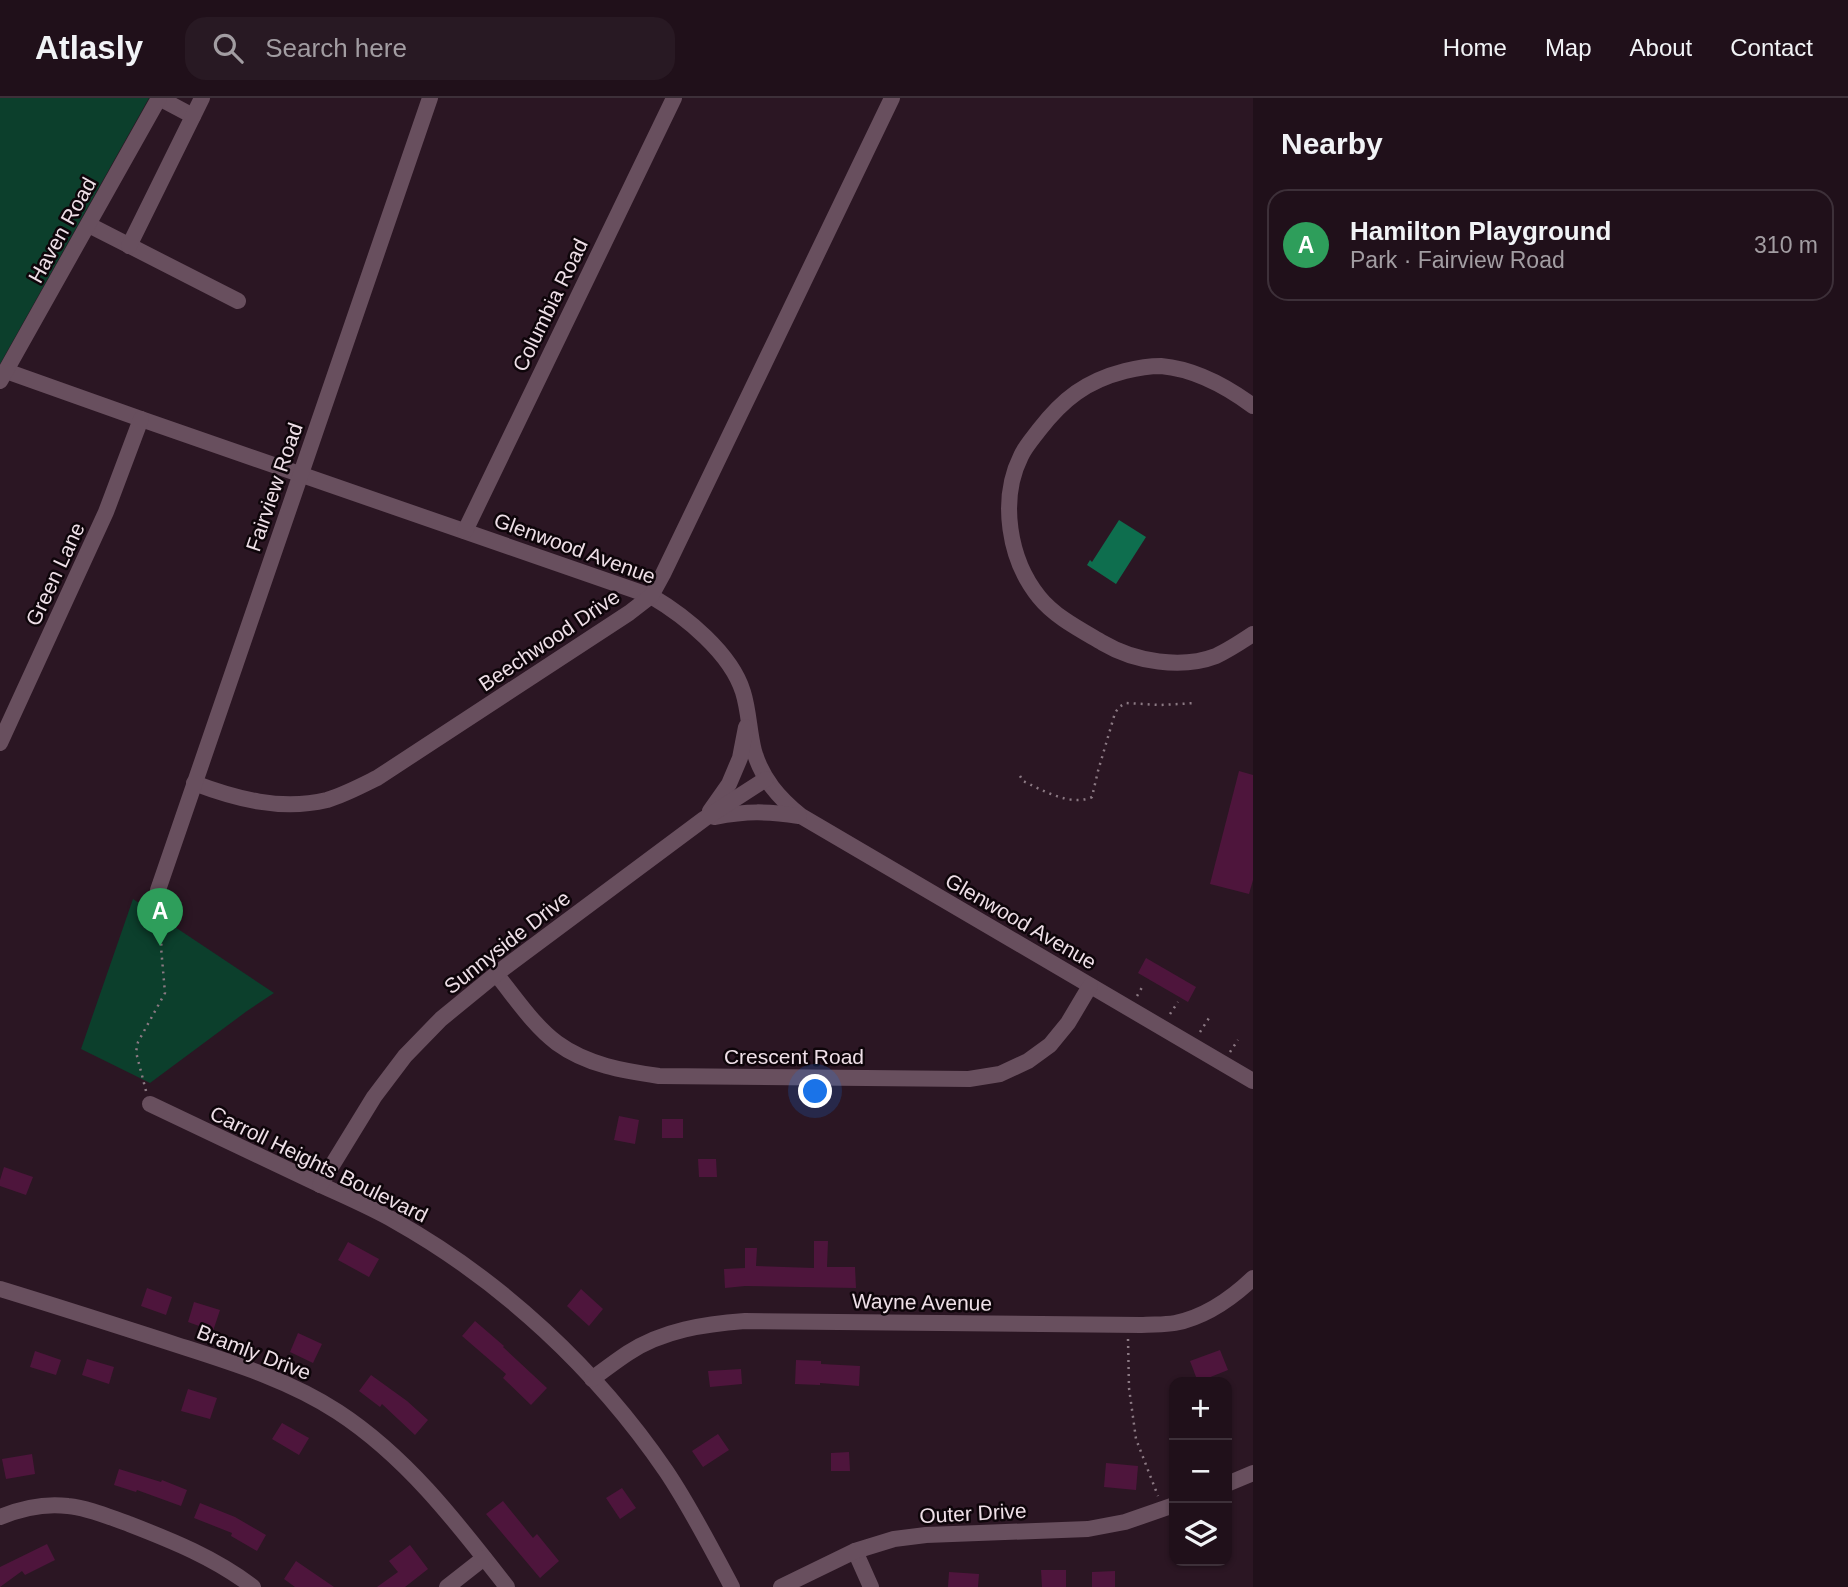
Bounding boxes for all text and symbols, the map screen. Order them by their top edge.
search box [185,17,675,80]
text: Atlasly [35,29,143,66]
icon: search [209,29,247,67]
text: Search here [265,33,407,63]
text: Home [1443,34,1507,61]
text: Map [1545,34,1592,61]
text: About [1630,34,1692,61]
text: Contact [1730,34,1813,61]
text: Nearby [1281,127,1383,160]
street label: Haven Road [24,173,100,287]
text: Hamilton Playground [1350,216,1611,246]
text: A [1298,232,1314,258]
text: 310 m [1754,232,1818,258]
street label: Columbia Road [508,235,592,375]
text: Park · Fairview Road [1350,247,1565,273]
street label: Fairview Road [241,420,307,554]
street label: Glenwood Avenue [491,508,659,588]
street label: Green Lane [21,519,89,629]
street label: Beechwood Drive [474,584,624,696]
street label: Glenwood Avenue [942,869,1100,973]
street label: Sunnyside Drive [440,886,574,998]
pin: A [137,888,183,946]
street label: Crescent Road [724,1045,864,1068]
your location [798,1074,832,1108]
street label: Carroll Heights Boulevard [206,1101,432,1227]
street label: Wayne Avenue [852,1289,992,1315]
street label: Bramly Drive [194,1320,314,1384]
map controls [1169,1377,1232,1566]
button: + [1169,1377,1232,1440]
button: − [1169,1440,1232,1503]
street label: Outer Drive [919,1499,1027,1527]
button: layers [1169,1503,1232,1566]

